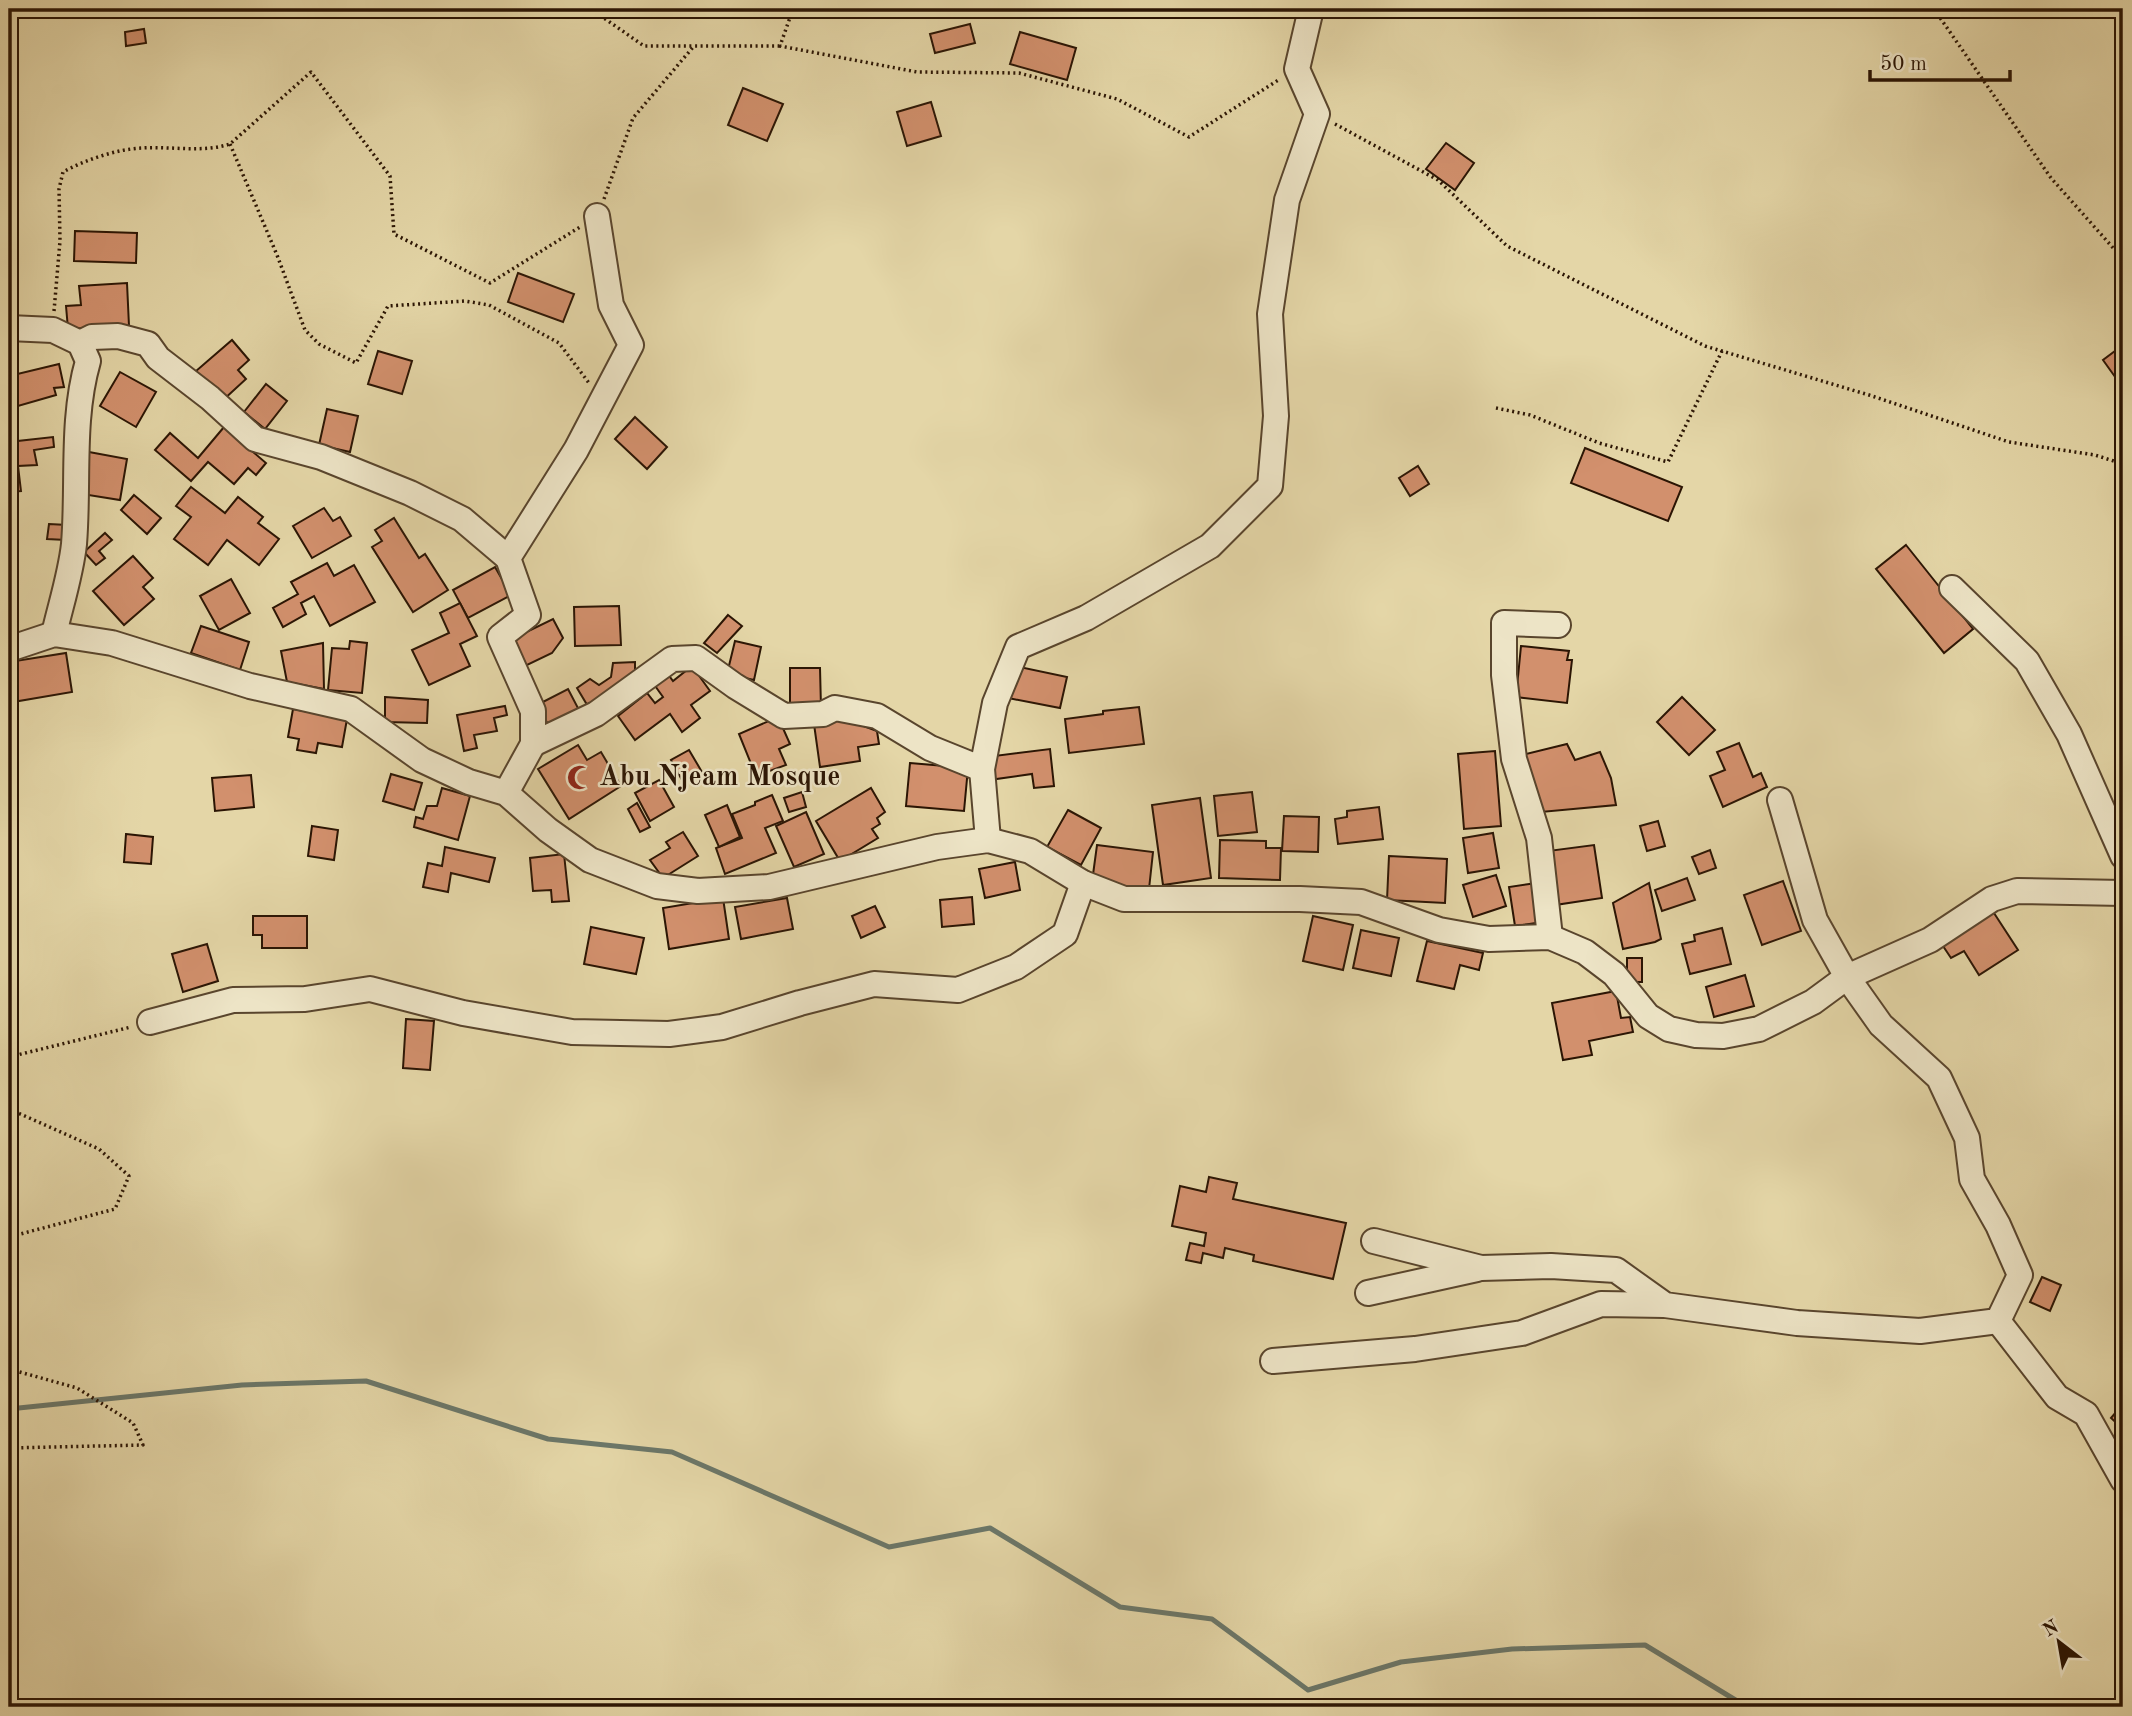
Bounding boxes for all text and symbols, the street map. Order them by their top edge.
scale bar [1870,38,2010,82]
text: 50 m [1880,54,1927,75]
mosque icon: Abu Njeam Mosque [565,764,593,792]
place label: Abu Njeam Mosque [599,764,841,792]
north arrow [2024,1608,2094,1678]
text: N [2040,1617,2063,1641]

